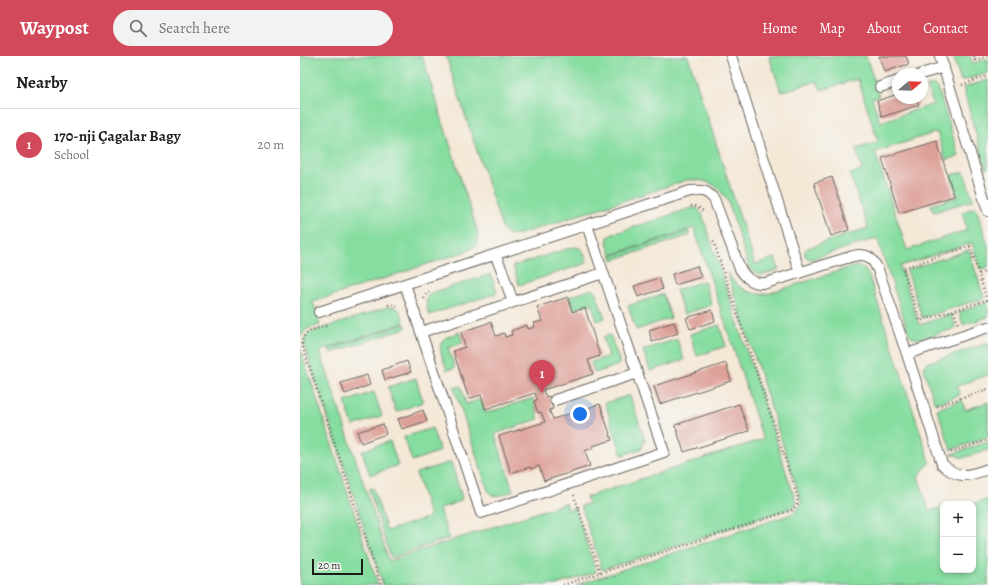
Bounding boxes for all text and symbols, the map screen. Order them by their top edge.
search box [113,10,393,46]
text: Waypost [20,15,89,41]
icon: search [127,17,149,39]
text: Search here [159,18,230,38]
text: Home [762,19,797,38]
text: Map [819,19,845,38]
text: About [867,19,901,38]
text: Contact [923,19,968,38]
north arrow [892,68,928,104]
text: Nearby [16,71,67,94]
text: 170-nji Çagalar Bagy [54,126,181,146]
text: 1 [27,136,31,153]
text: 20 m [258,136,284,153]
text: School [54,146,89,163]
pin: 1 [529,360,555,393]
your location [570,404,590,424]
map controls [940,501,976,573]
button: + [940,501,976,537]
button: − [940,537,976,573]
scale bar [312,557,363,576]
text: 20 m [318,558,340,573]

